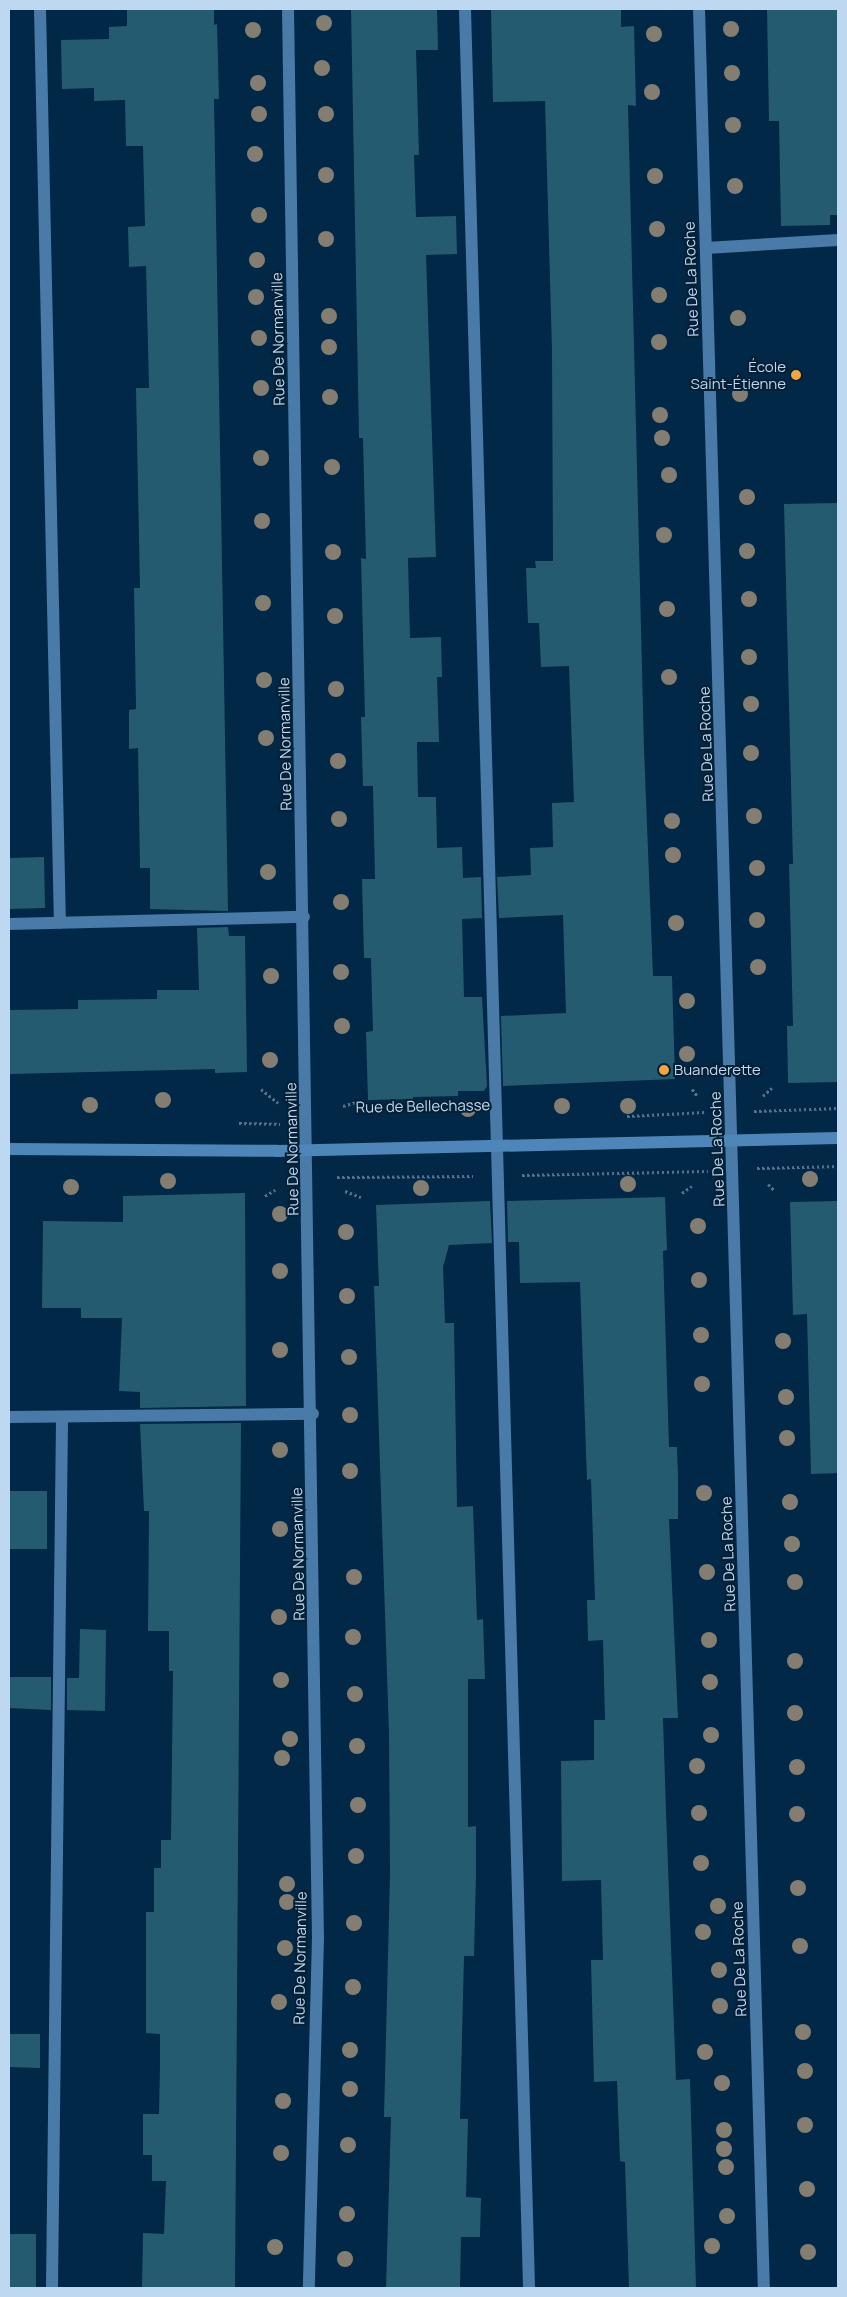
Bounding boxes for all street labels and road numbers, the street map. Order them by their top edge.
street label: Rue De La Roche [680,221,702,337]
street label: Rue De Normanville [268,272,288,406]
street label: Rue De Normanville [275,677,295,811]
street label: Rue De La Roche [695,686,717,802]
street label: Rue De Normanville [282,1082,302,1216]
street label: Rue De La Roche [706,1091,728,1207]
street label: Rue de Bellechasse [356,1096,490,1116]
street label: Rue De Normanville [288,1487,308,1621]
street label: Rue De La Roche [717,1496,739,1612]
street label: Rue De Normanville [290,1891,310,2025]
street label: Rue De La Roche [728,1901,750,2017]

